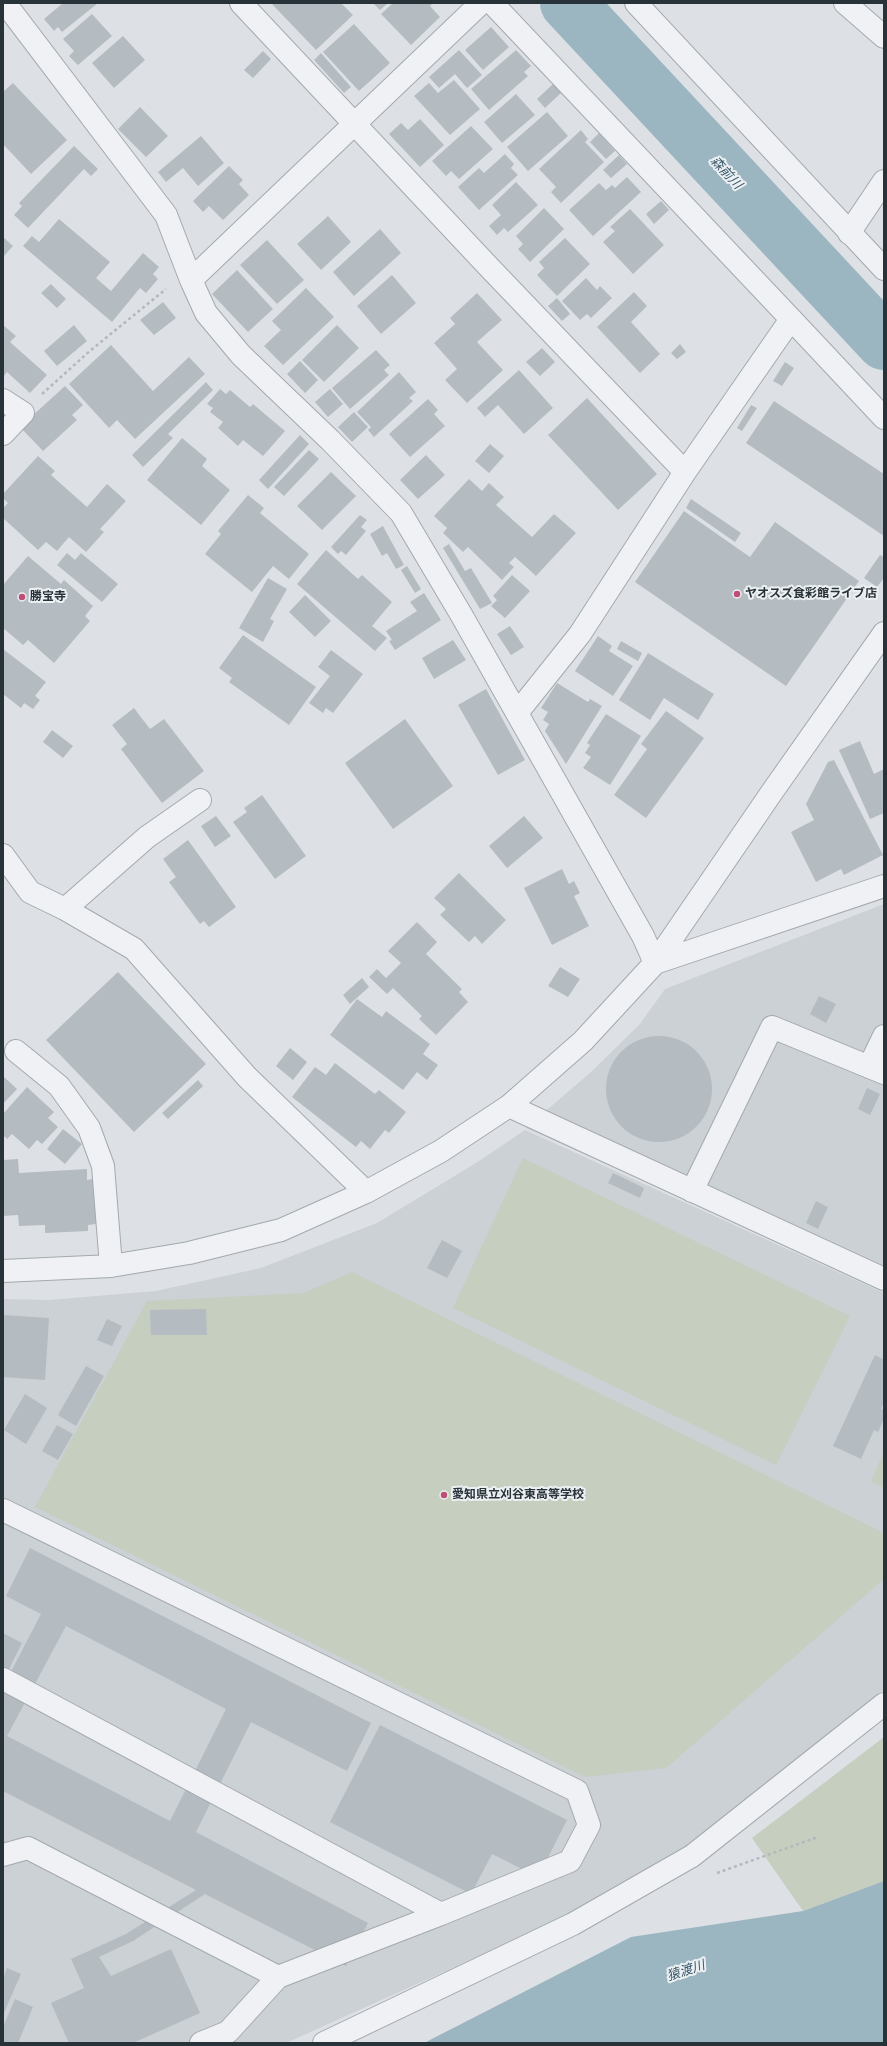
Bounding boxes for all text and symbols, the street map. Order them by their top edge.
water label: 森前川 [707,153,745,193]
place label: ヤオスズ食彩館ライブ店 [745,587,877,601]
marker: ヤオスズ食彩館ライブ店 [732,589,742,599]
place label: 勝宝寺 [30,590,66,604]
marker: 勝宝寺 [17,592,27,602]
place label: 愛知県立刈谷東高等学校 [452,1488,584,1502]
marker: 愛知県立刈谷東高等学校 [439,1490,449,1500]
water label: 猿渡川 [665,1958,707,1984]

